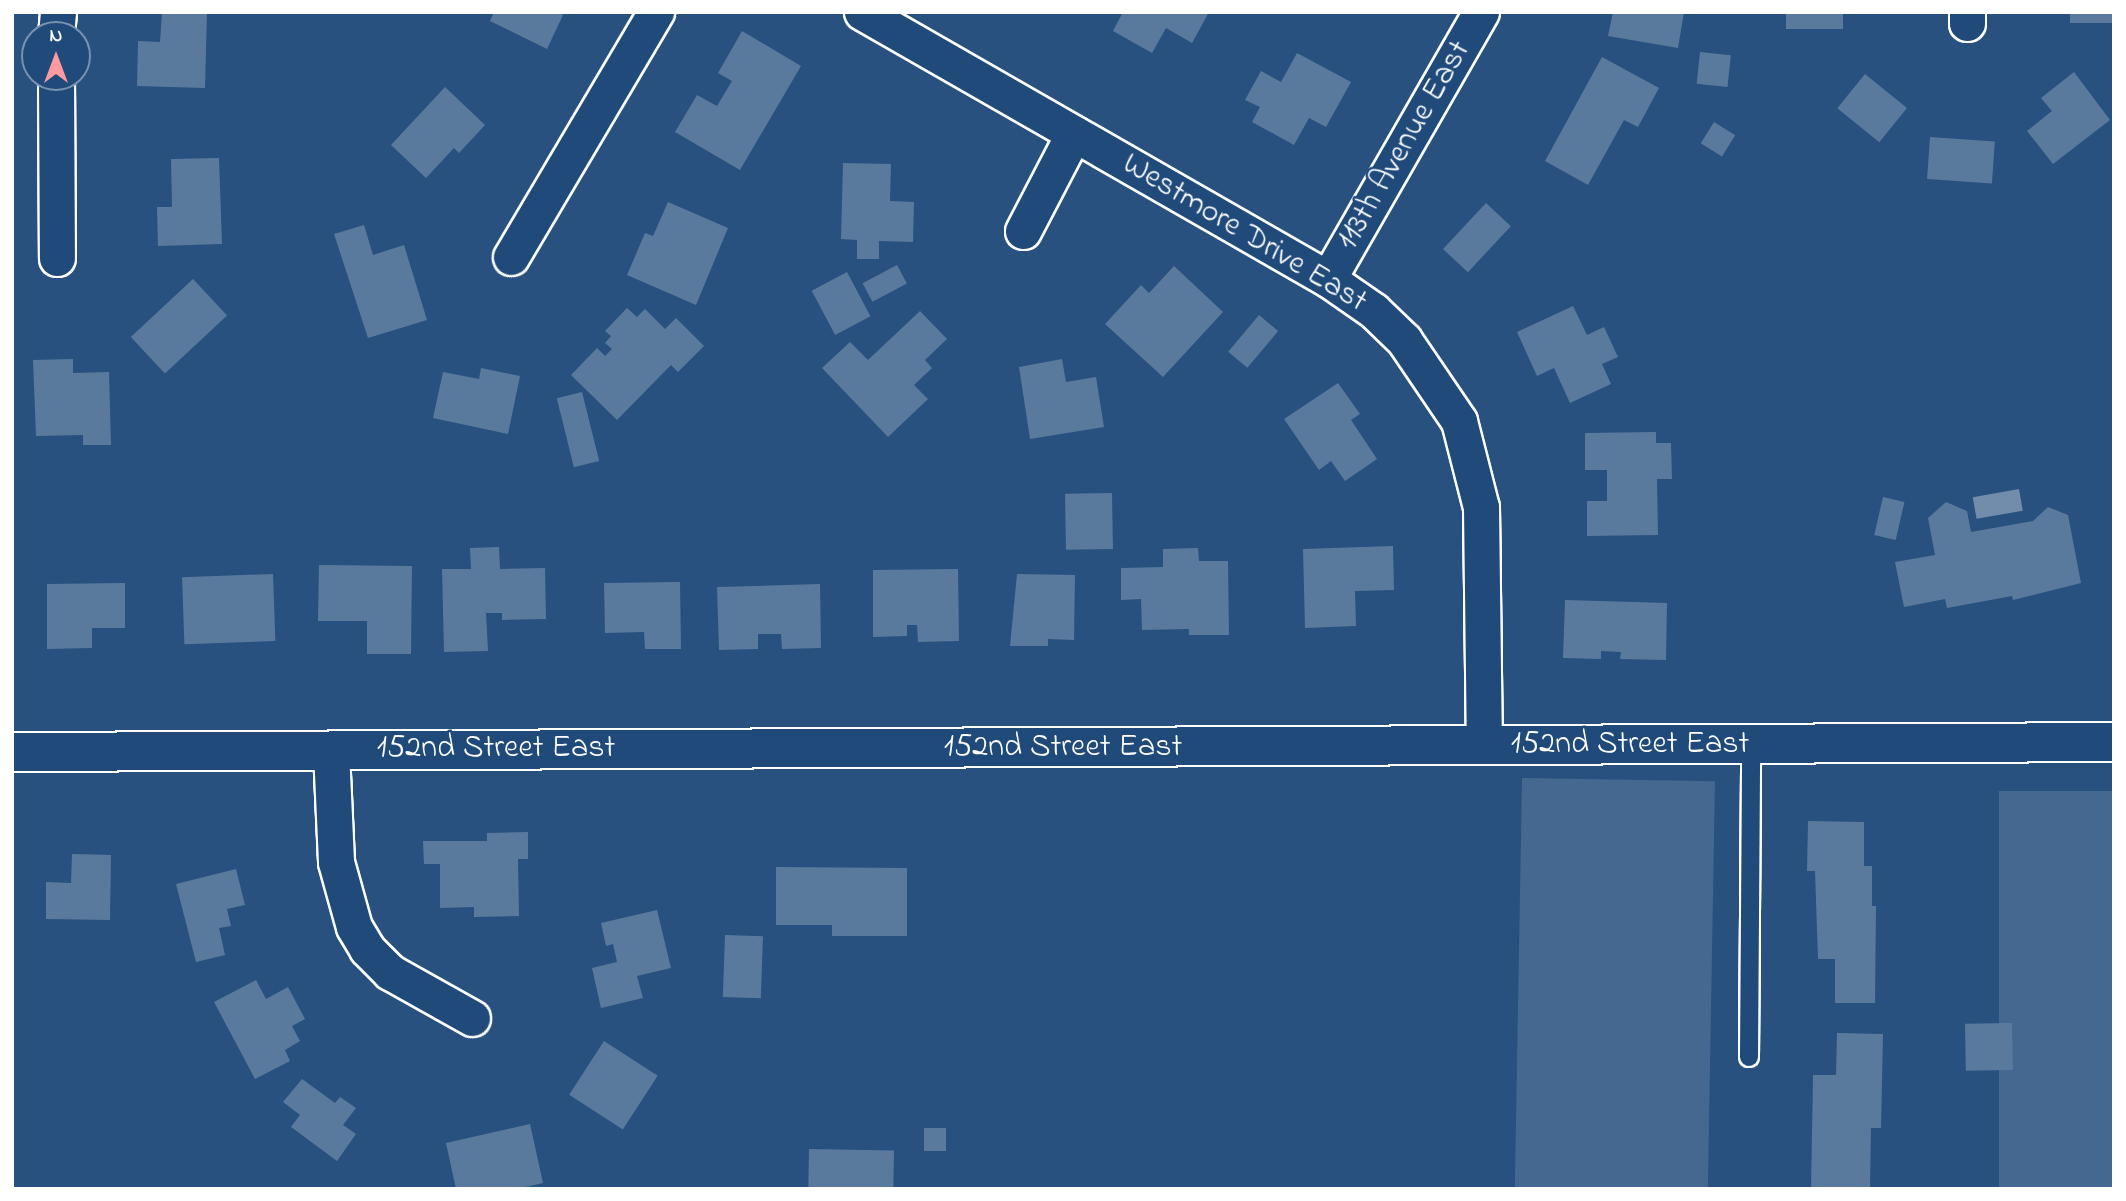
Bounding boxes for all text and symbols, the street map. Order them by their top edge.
north arrow [21,21,91,91]
text: N [50,23,62,50]
street label: 113th Avenue East [1330,35,1480,257]
street label: Westmore Drive East [1115,146,1373,322]
street label: 152nd Street East [1511,726,1749,764]
street label: 152nd Street East [944,729,1182,767]
street label: 152nd Street East [377,730,615,768]

